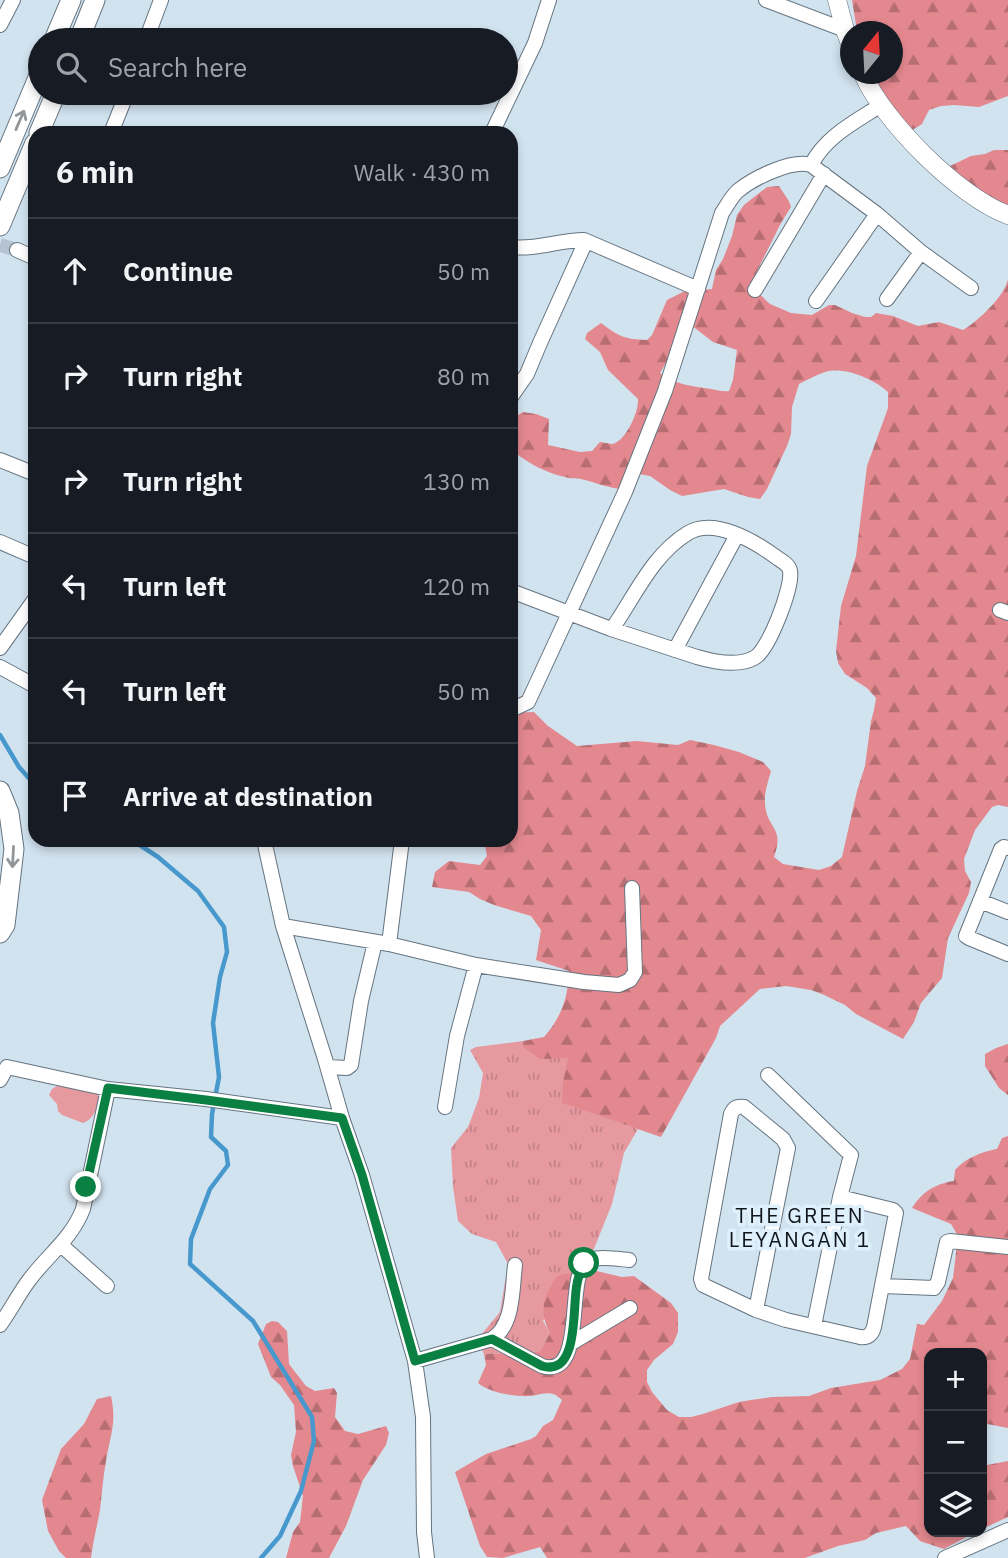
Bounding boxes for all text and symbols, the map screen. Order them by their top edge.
north arrow [840,21,903,84]
search box [28,28,518,105]
icon: search [52,48,90,86]
text: Search here [108,50,247,84]
one-way arrow [14,110,27,131]
text: 6 min [56,152,134,191]
text: Walk · 430 m [354,157,490,187]
icon: ahead [56,252,94,290]
text: Continue [123,254,233,288]
text: 50 m [437,256,490,286]
icon: right [56,357,94,395]
text: Turn right [123,359,242,393]
text: 80 m [437,361,490,391]
icon: right [56,462,94,500]
text: Turn right [123,464,242,498]
text: 130 m [423,466,490,496]
icon: left [56,567,94,605]
text: Turn left [123,569,226,603]
text: 120 m [423,571,490,601]
icon: left [56,672,94,710]
text: Turn left [123,674,226,708]
text: 50 m [437,676,490,706]
icon: arrive [56,777,94,815]
text: Arrive at destination [123,779,373,813]
one-way arrow [6,845,19,868]
route end [70,1171,101,1202]
district label: THE GREEN LEYANGAN 1 [729,1201,871,1253]
route start [568,1247,599,1278]
map controls [924,1348,987,1537]
button: + [924,1348,987,1411]
button: − [924,1411,987,1474]
button: layers [924,1474,987,1537]

